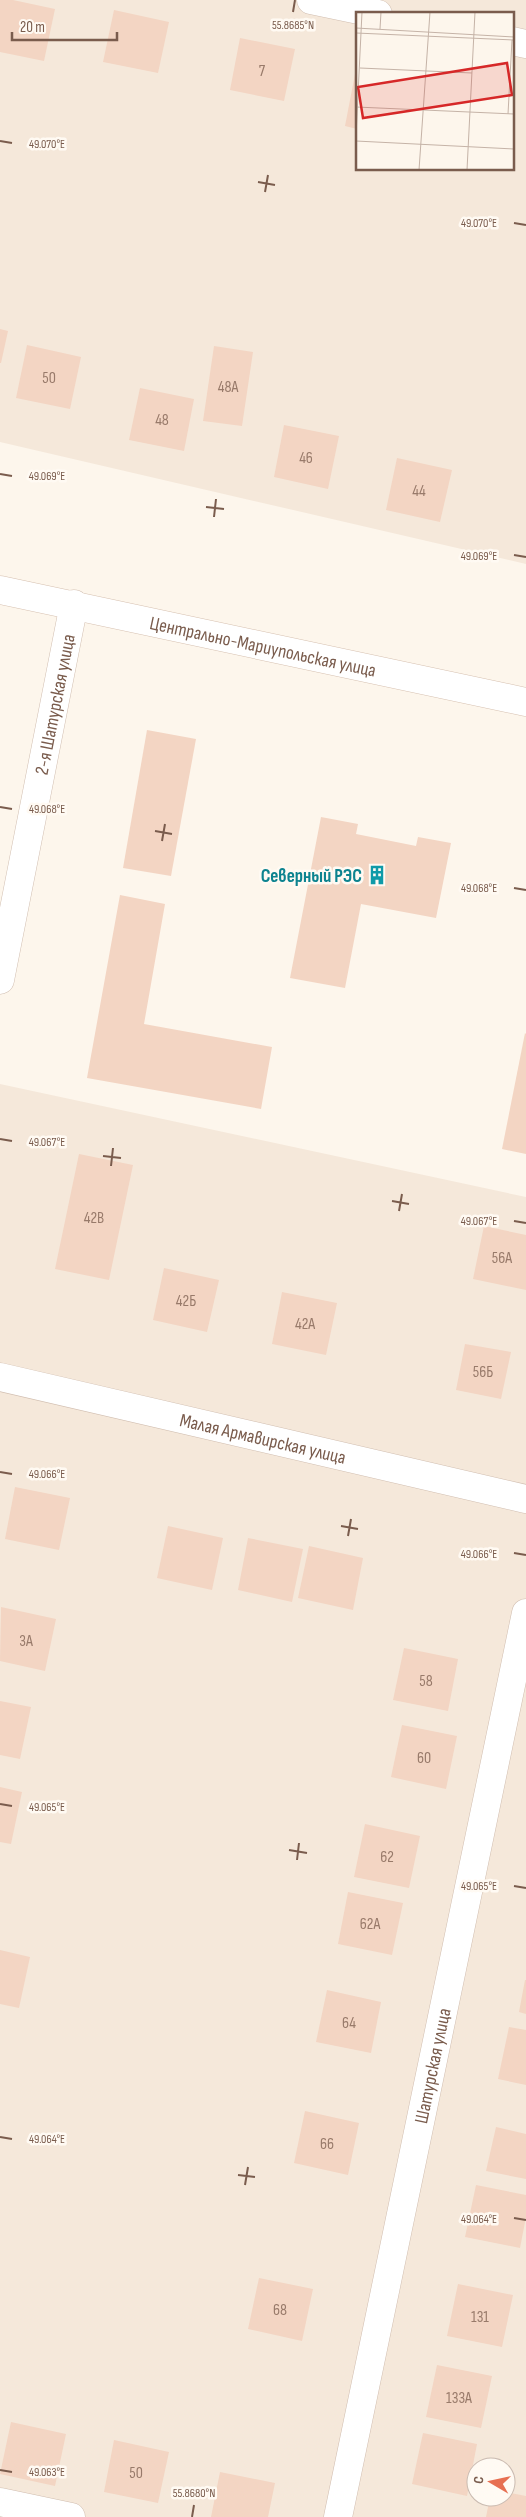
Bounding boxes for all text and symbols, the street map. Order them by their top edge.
scale bar [12,10,118,42]
inset map [356,12,514,170]
text: 20 m [20,18,45,37]
text: 55.8685°N [272,18,314,33]
house number: 7 [259,62,266,81]
text: 49.070°E [29,137,65,152]
text: 49.070°E [461,216,497,231]
house number: 50 [42,369,56,388]
house number: 48А [218,378,238,397]
house number: 48 [155,411,169,430]
house number: 46 [299,449,313,468]
text: 49.069°E [29,469,65,484]
house number: 44 [412,482,426,501]
text: 49.069°E [461,549,497,564]
street label: Центрально-Мариупольская улица [148,612,378,683]
street label: 2-я Шатурская улица [31,632,81,777]
text: 49.068°E [29,802,65,817]
building icon: Северный РЭС [366,864,388,886]
place label: Северный РЭС [261,865,362,888]
text: 49.068°E [461,881,497,896]
text: 49.067°E [29,1135,65,1150]
house number: 42В [84,1209,104,1228]
text: 49.067°E [461,1214,497,1229]
house number: 56А [492,1249,512,1268]
house number: 42Б [176,1292,196,1311]
house number: 42А [295,1315,315,1334]
house number: 56Б [473,1363,493,1382]
street label: Малая Армавирская улица [177,1409,348,1470]
text: 49.066°E [29,1467,65,1482]
text: 49.066°E [461,1547,497,1562]
house number: 3А [19,1632,33,1651]
house number: 58 [419,1672,433,1691]
house number: 60 [417,1749,431,1768]
text: 49.065°E [29,1800,65,1815]
house number: 62 [380,1848,394,1867]
text: 49.065°E [461,1879,497,1894]
house number: 62А [360,1915,380,1934]
street label: Шатурская улица [410,2006,457,2126]
house number: 64 [342,2014,356,2033]
text: 49.064°E [29,2132,65,2147]
house number: 66 [320,2135,334,2154]
text: 49.064°E [461,2212,497,2227]
house number: 68 [273,2301,287,2320]
house number: 131 [471,2308,489,2327]
house number: 133А [446,2389,472,2408]
north arrow [466,2457,516,2507]
house number: 50 [129,2464,143,2483]
text: 49.063°E [29,2465,65,2480]
text: С [470,2475,488,2485]
text: 55.8680°N [173,2486,215,2501]

